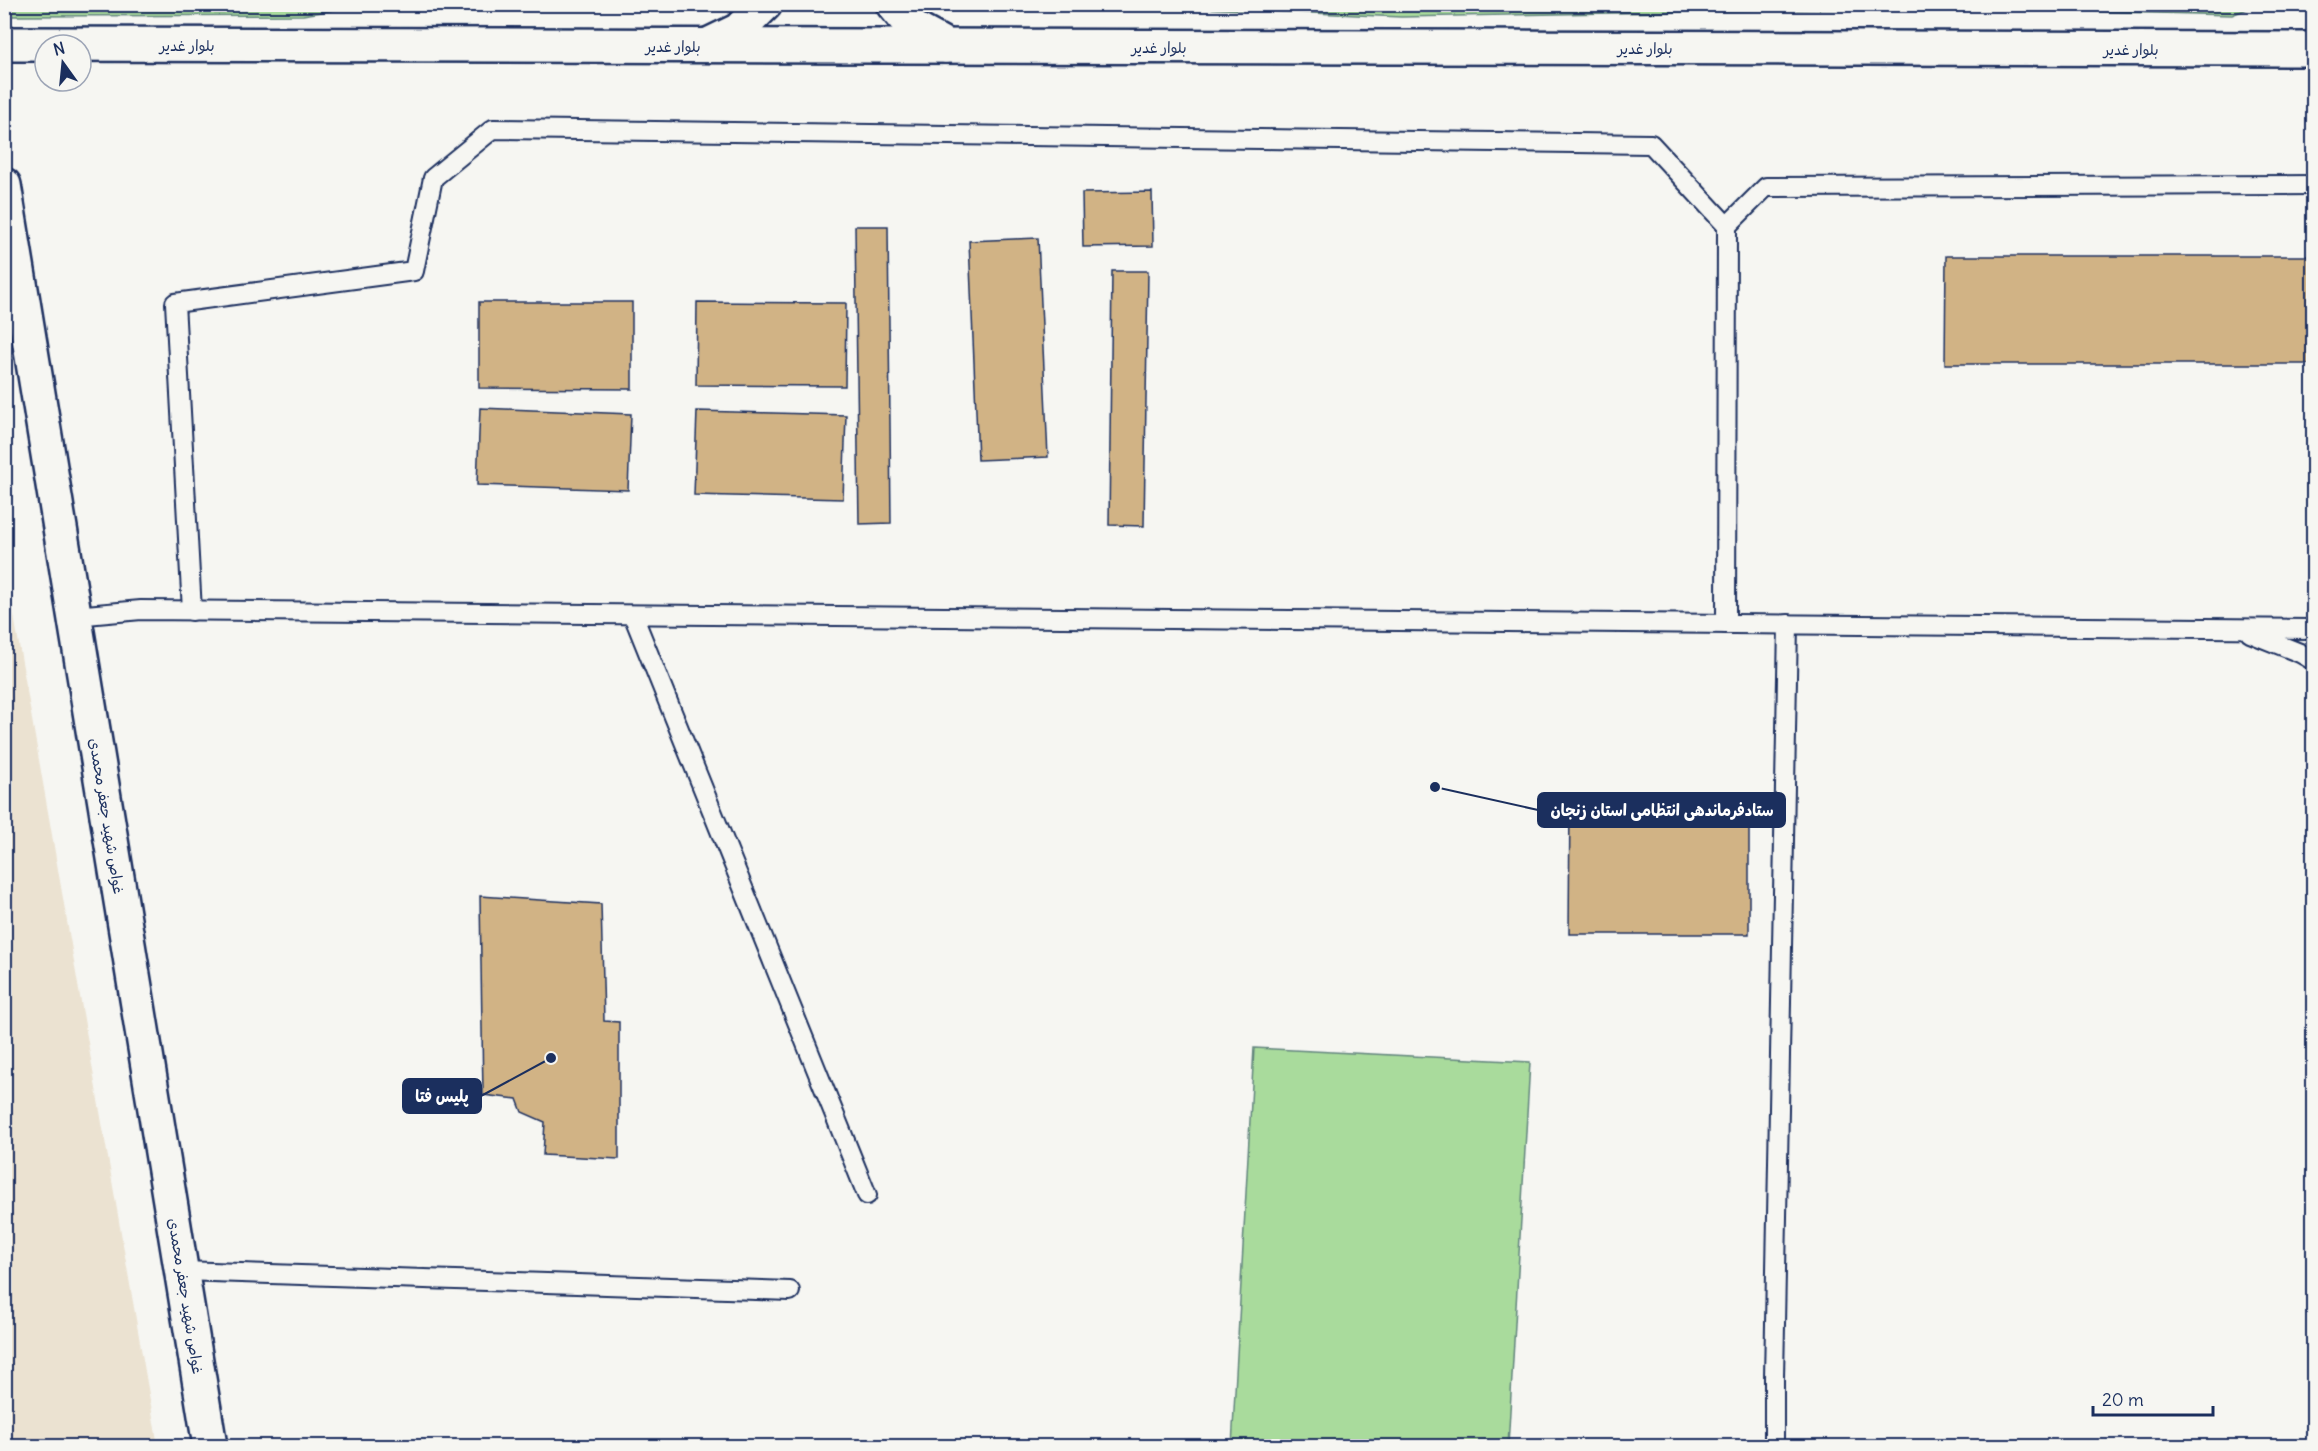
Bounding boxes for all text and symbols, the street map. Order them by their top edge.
north arrow [33,33,93,93]
street label: بلوار غدیر [157,36,215,55]
text: N [51,37,67,60]
street label: بلوار غدیر [643,37,701,56]
street label: بلوار غدیر [1129,38,1187,57]
street label: بلوار غدیر [1615,39,1673,58]
street label: بلوار غدیر [2101,40,2159,59]
street label: غواص شهید جعفر محمدی [85,737,129,895]
callout: ستادفرماندهی انتظامی استان زنجان [1538,793,1785,827]
text: ستادفرماندهی انتظامی استان زنجان [1550,800,1774,821]
callout: پلیس فتا [403,1079,481,1113]
text: پلیس فتا [415,1086,469,1107]
street label: غواص شهید جعفر محمدی [164,1217,208,1375]
scale bar [2093,1379,2213,1417]
text: 20 m [2102,1388,2144,1411]

